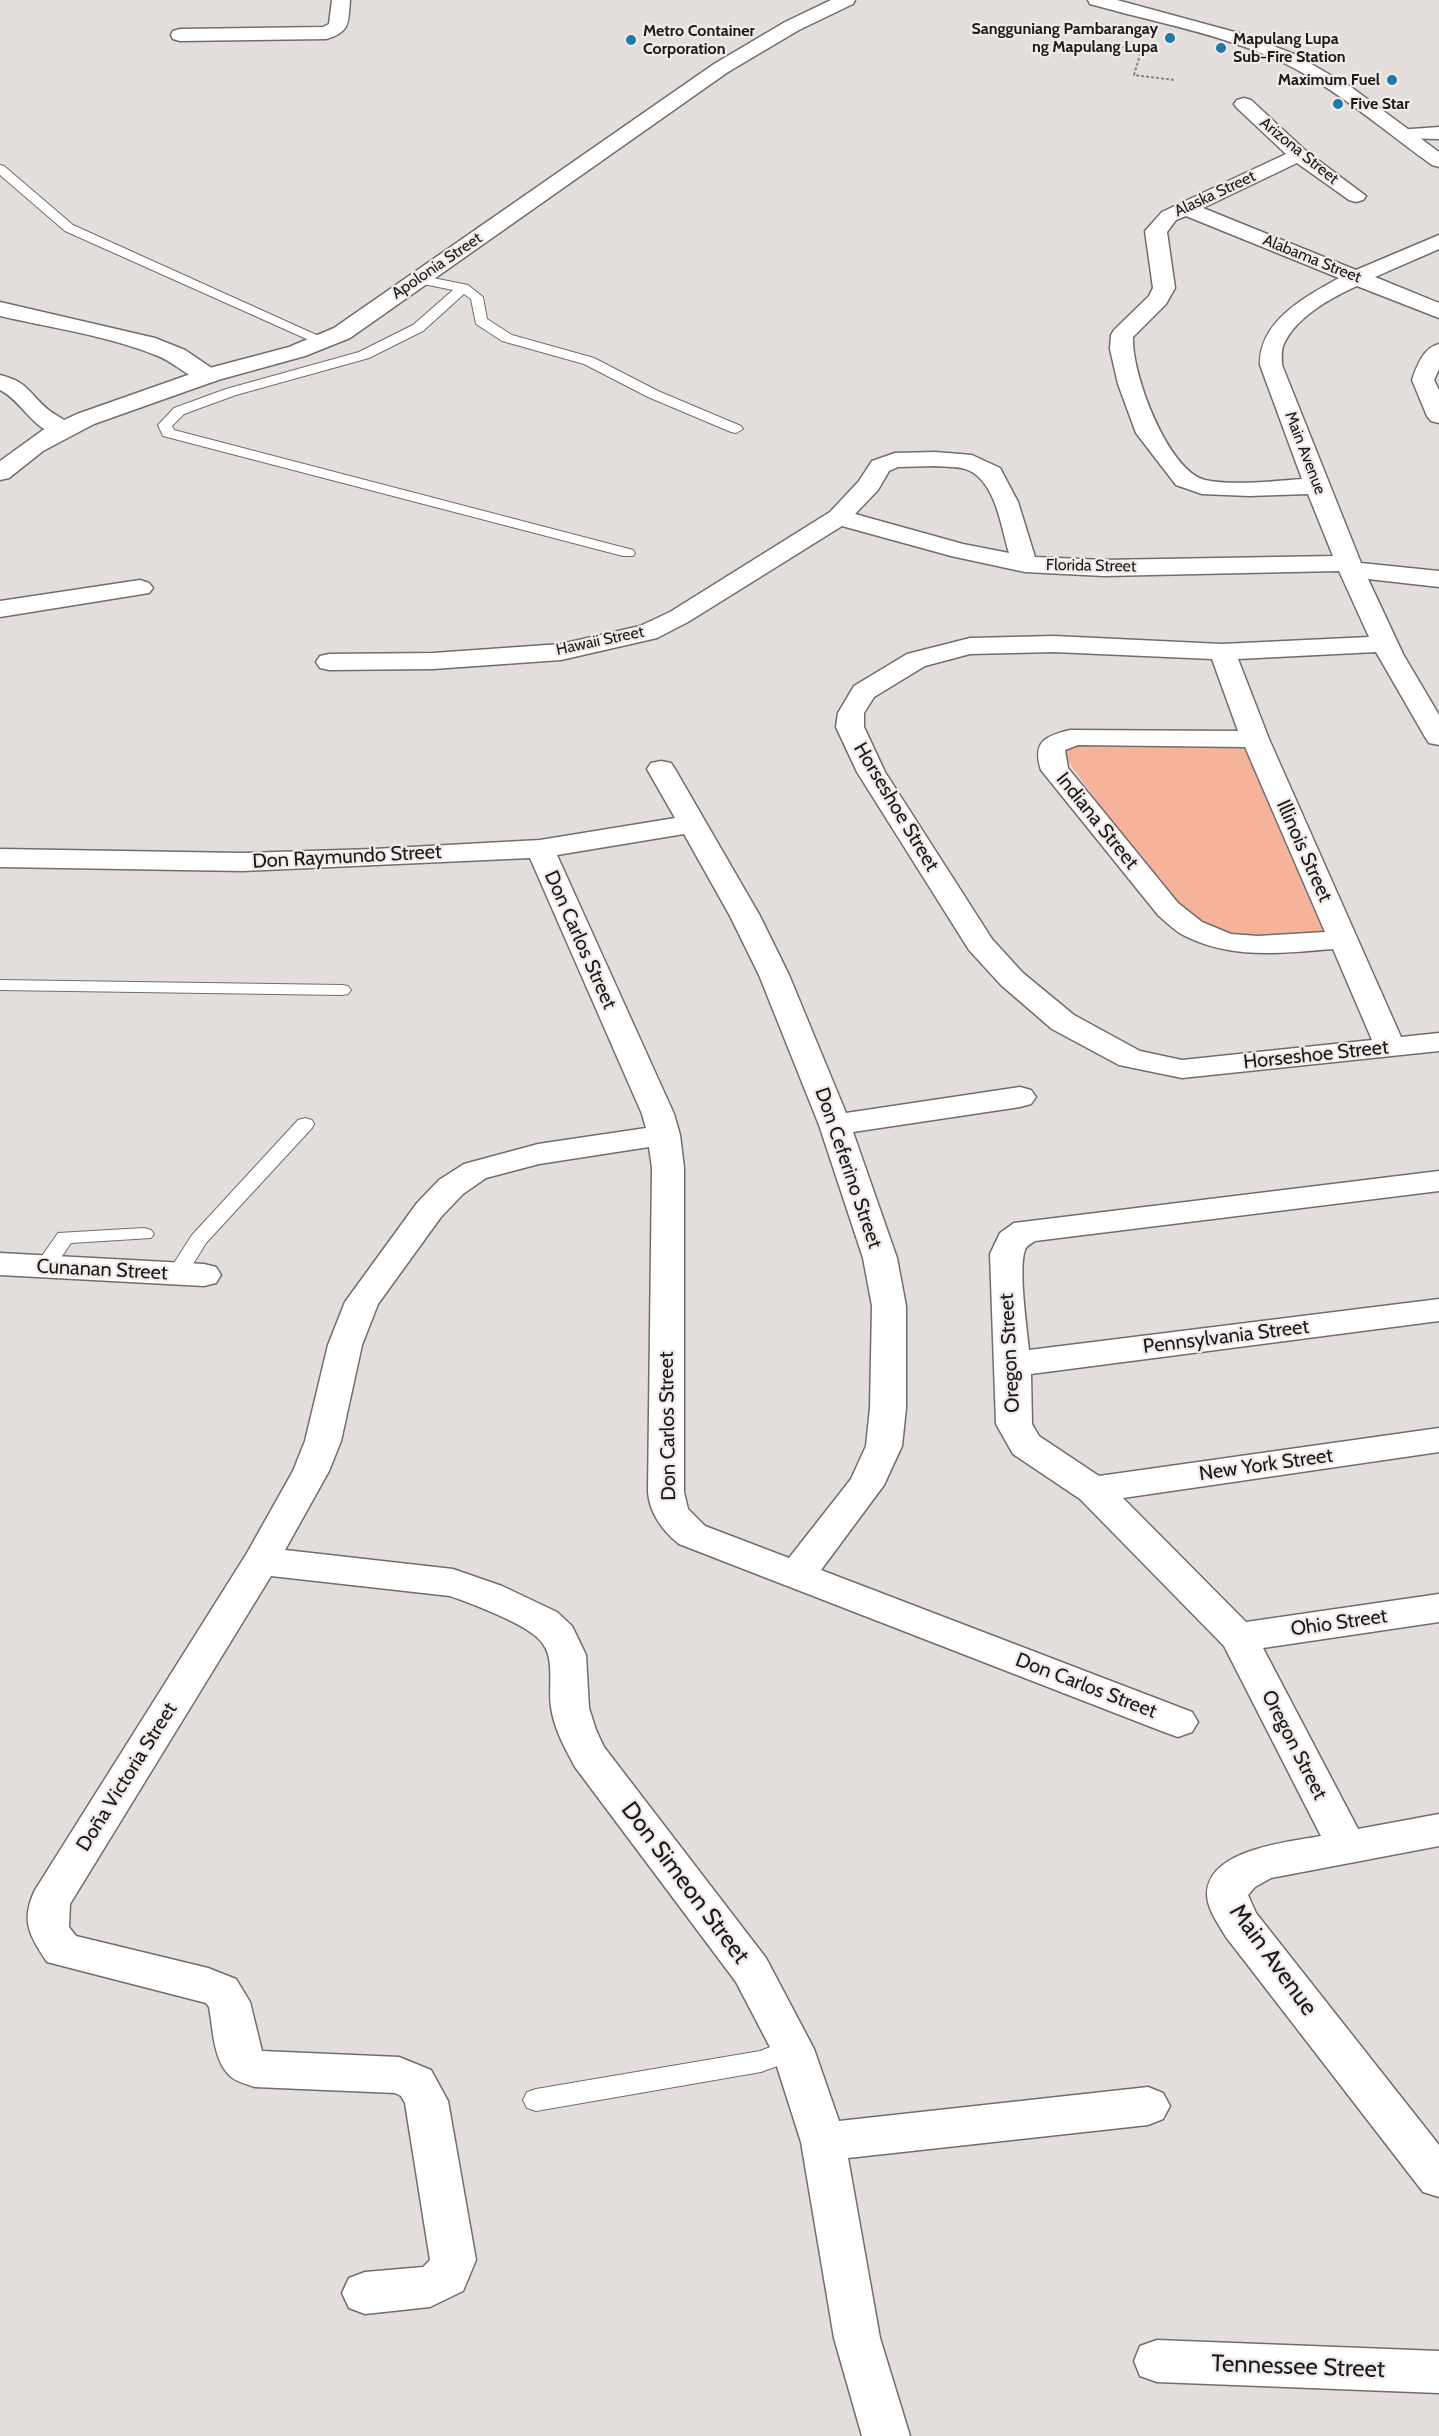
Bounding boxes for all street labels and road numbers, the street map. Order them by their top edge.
street label: Arizona Street [1256,113,1342,189]
street label: Alaska Street [1171,167,1259,221]
street label: Apolonia Street [388,229,486,303]
street label: Alabama Street [1260,231,1364,287]
street label: Main Avenue [1280,409,1330,497]
street label: Florida Street [1046,556,1136,576]
street label: Hawaii Street [554,622,646,660]
street label: Horseshoe Street [848,738,944,876]
street label: Indiana Street [1051,768,1143,874]
street label: Illinois Street [1271,796,1337,906]
street label: Don Raymundo Street [252,840,442,874]
street label: Don Carlos Street [539,867,621,1013]
street label: Horseshoe Street [1242,1035,1390,1075]
street label: Don Ceferino Street [809,1084,887,1252]
street label: Cunanan Street [36,1255,168,1285]
street label: Oregon Street [995,1293,1025,1413]
street label: Pennsylvania Street [1142,1315,1310,1359]
street label: Don Carlos Street [655,1351,681,1501]
street label: New York Street [1198,1444,1334,1486]
street label: Ohio Street [1289,1604,1389,1642]
street label: Don Carlos Street [1012,1648,1160,1724]
street label: Oregon Street [1256,1686,1332,1804]
street label: Doña Victoria Street [72,1698,182,1856]
street label: Don Simeon Street [615,1796,755,1970]
street label: Main Avenue [1223,1899,1323,2021]
street label: Tennessee Street [1211,2350,1385,2384]

